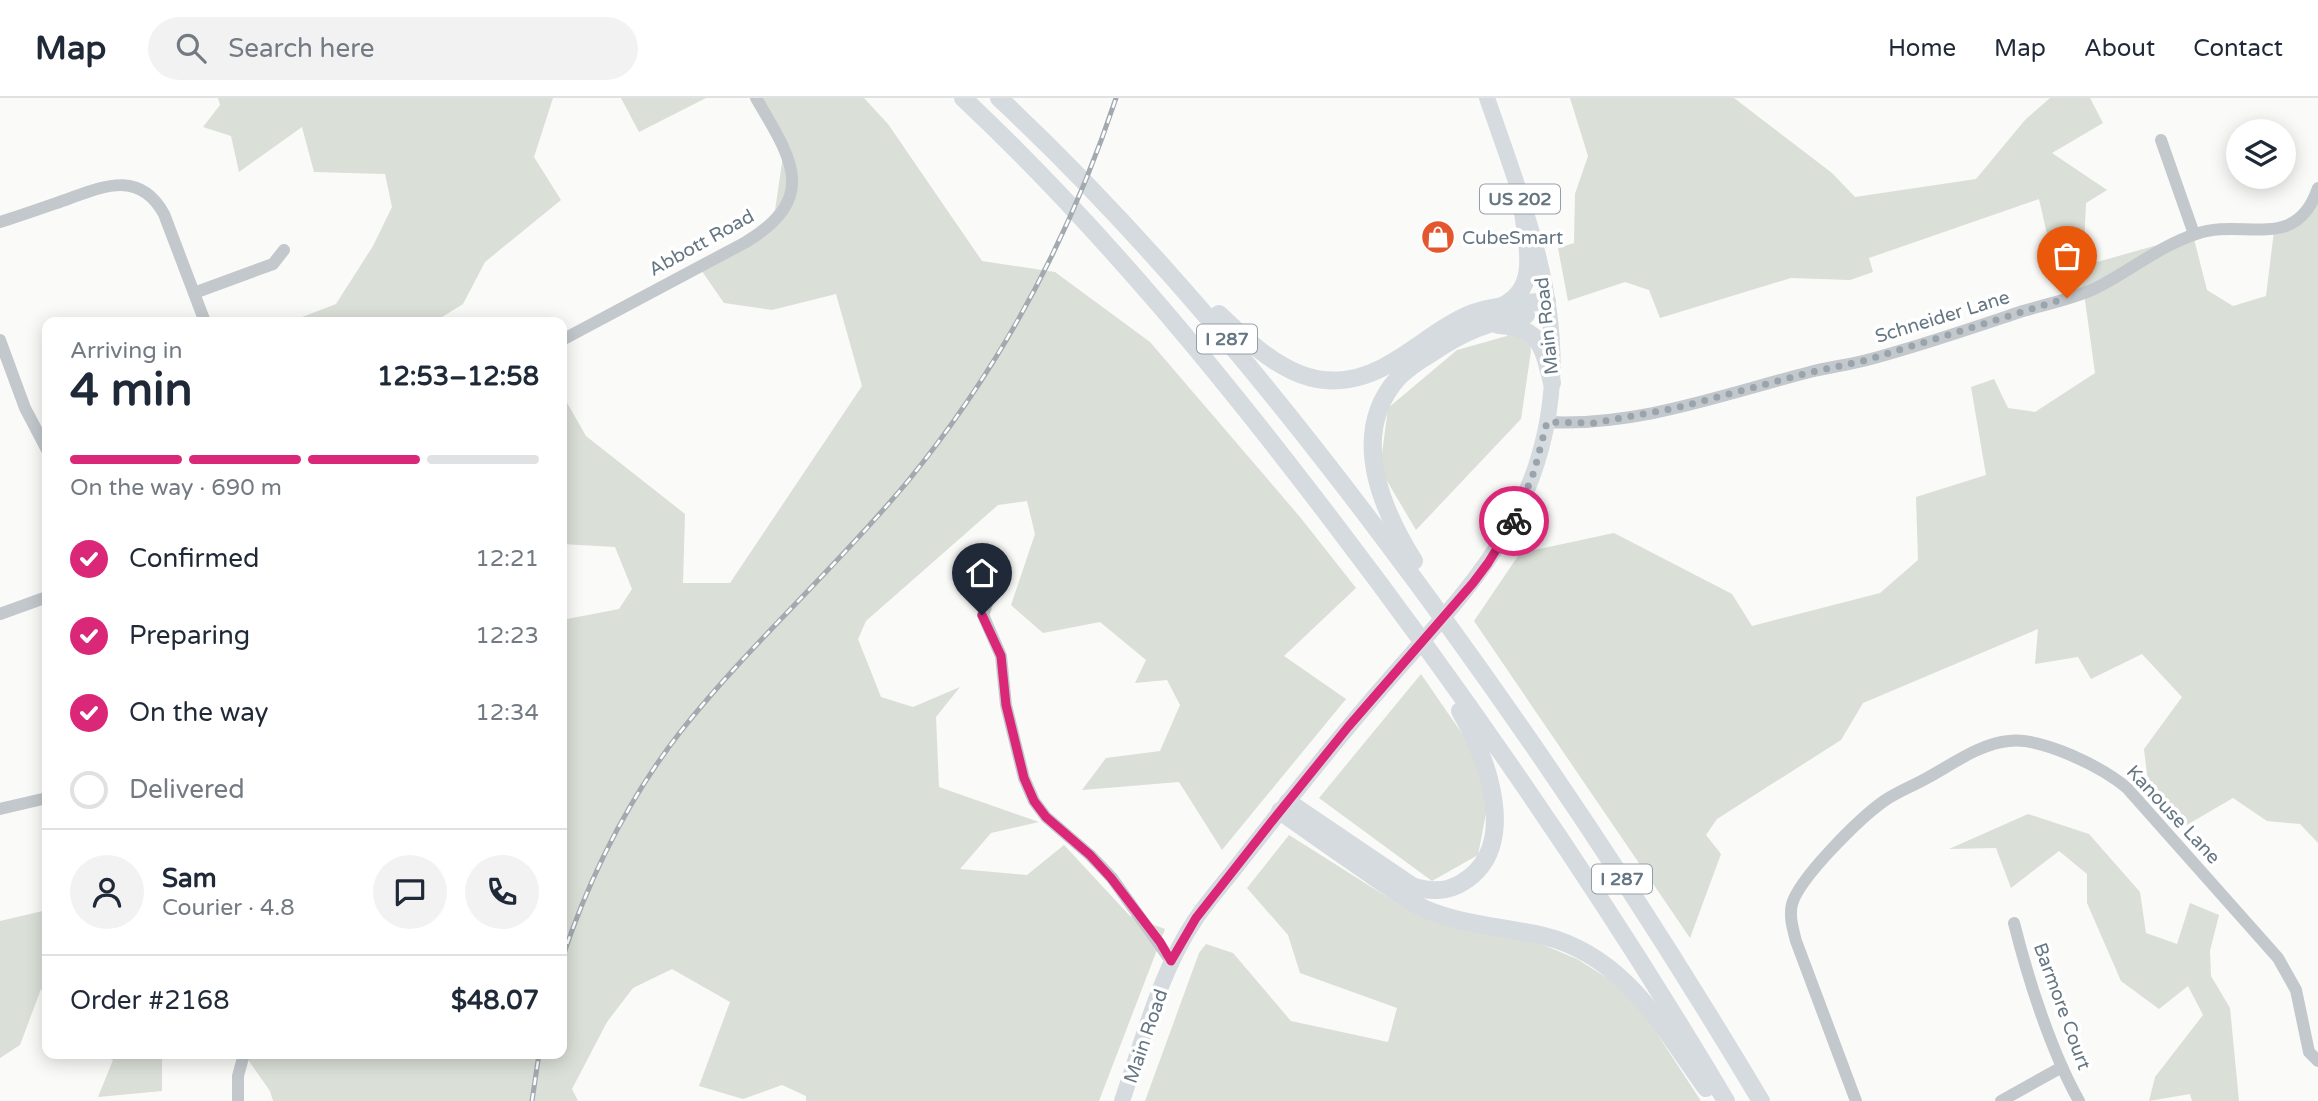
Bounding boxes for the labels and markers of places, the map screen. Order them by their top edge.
shop icon: CubeSmart [1419,218,1457,256]
pin [2037,226,2097,298]
place label: CubeSmart [1462,227,1563,249]
pin [952,543,1012,615]

